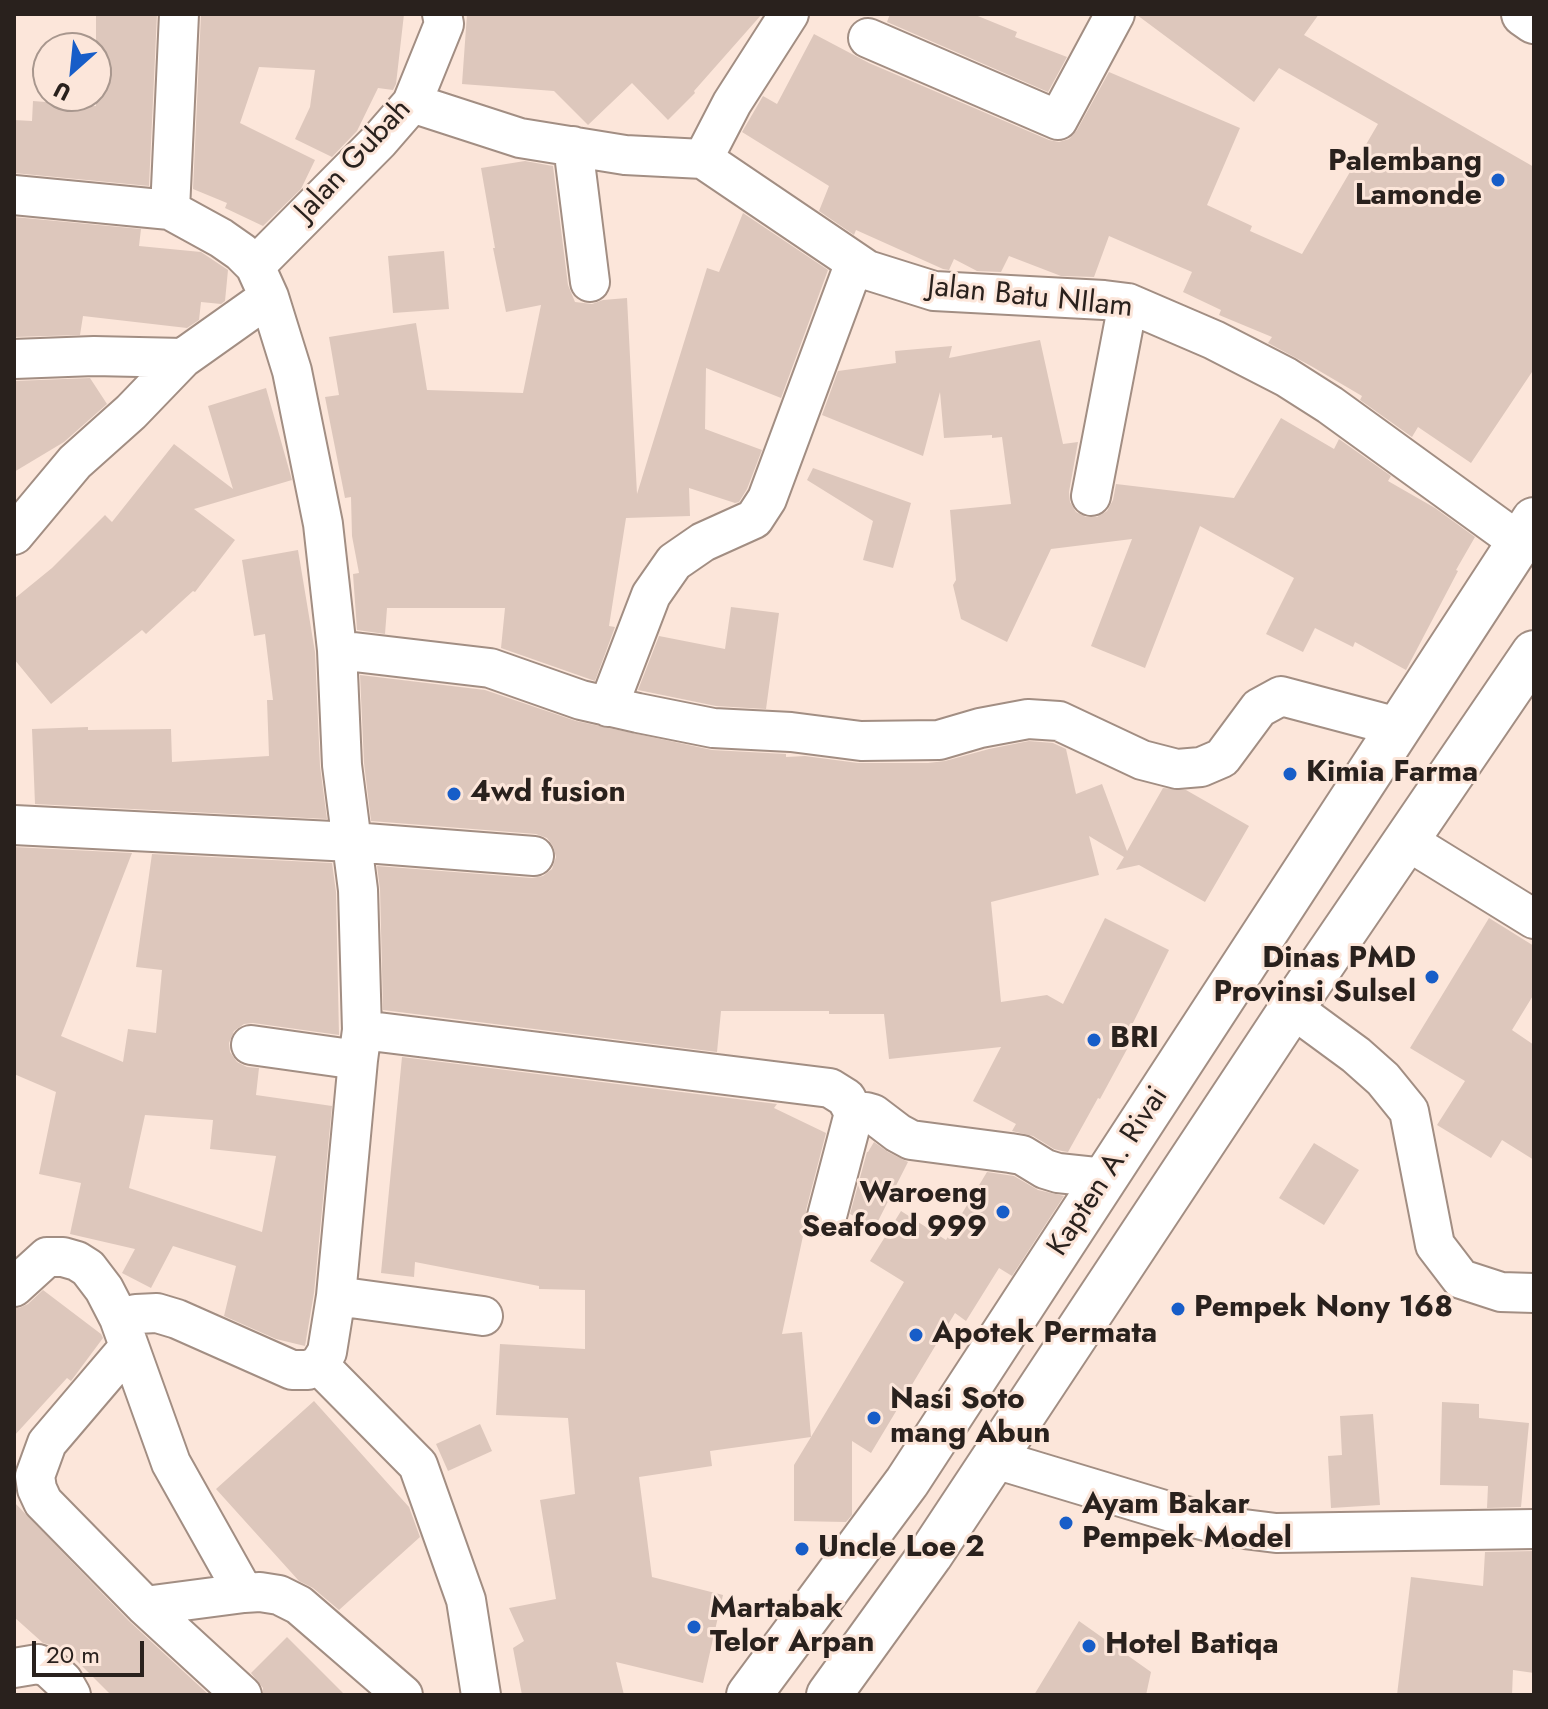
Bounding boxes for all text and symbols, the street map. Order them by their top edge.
north arrow [32,32,112,112]
text: U [48,74,76,109]
street label: Jalan Gubah [288,92,420,230]
place label: Palembang Lamonde [1328,145,1482,216]
marker: Palembang Lamonde [1489,171,1507,189]
street label: Jalan Batu NIlam [926,269,1134,327]
place label: Kimia Farma [1306,756,1478,792]
marker: Kimia Farma [1281,765,1299,783]
place label: 4wd fusion [470,776,626,812]
marker: 4wd fusion [445,785,463,803]
place label: Dinas PMD Provinsi Sulsel [1213,942,1416,1012]
marker: Dinas PMD Provinsi Sulsel [1423,968,1441,986]
place label: BRI [1110,1022,1159,1058]
marker: BRI [1085,1031,1103,1049]
street label: Kapten A. Rivai [1041,1081,1177,1263]
place label: Waroeng Seafood 999 [801,1177,987,1248]
marker: Waroeng Seafood 999 [994,1203,1012,1221]
place label: Pempek Nony 168 [1194,1291,1453,1327]
marker: Pempek Nony 168 [1169,1300,1187,1318]
place label: Apotek Permata [932,1317,1157,1353]
marker: Apotek Permata [907,1326,925,1344]
place label: Nasi Soto mang Abun [890,1383,1050,1454]
marker: Nasi Soto mang Abun [865,1409,883,1427]
place label: Ayam Bakar Pempek Model [1082,1488,1292,1558]
marker: Ayam Bakar Pempek Model [1057,1514,1075,1532]
place label: Uncle Loe 2 [818,1531,985,1567]
marker: Uncle Loe 2 [793,1540,811,1558]
place label: Martabak Telor Arpan [710,1592,874,1662]
marker: Martabak Telor Arpan [685,1618,703,1636]
scale bar [36,1625,148,1675]
place label: Hotel Batiqa [1105,1628,1279,1664]
text: 20 m [46,1637,100,1672]
marker: Hotel Batiqa [1080,1637,1098,1655]

